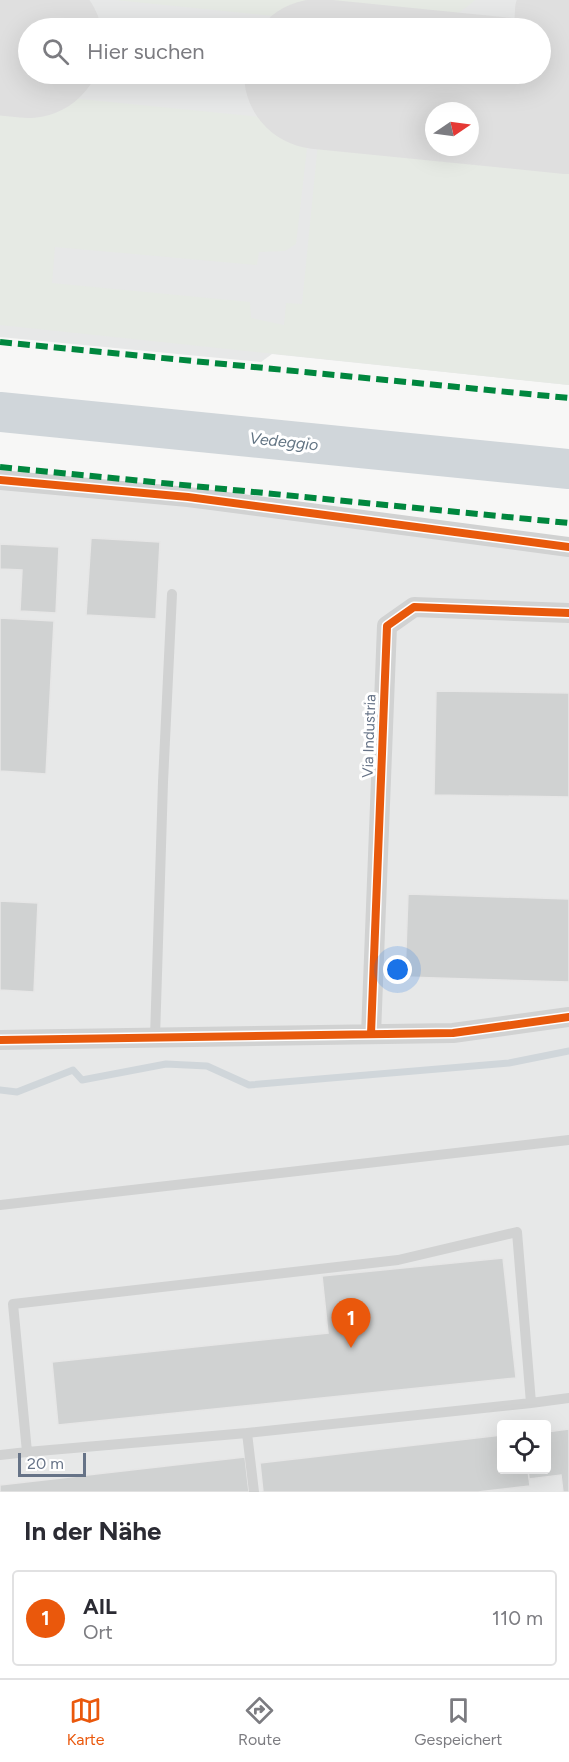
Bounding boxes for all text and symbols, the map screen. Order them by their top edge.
search box [18,18,551,84]
icon: search [39,35,72,68]
text: Hier suchen [87,38,205,65]
north arrow [425,102,479,156]
water label: Vedeggio [249,428,319,455]
street label: Via Industria [359,694,379,778]
your location [383,955,412,984]
pin: 1 [332,1298,370,1348]
map controls [497,1420,551,1474]
button: locate [497,1420,551,1474]
scale bar [18,1450,86,1478]
text: 20 m [27,1454,64,1473]
text: In der Nähe [24,1515,161,1547]
text: AIL [83,1593,117,1620]
text: 1 [41,1606,50,1630]
text: 110 m [492,1606,543,1630]
text: Ort [83,1620,113,1644]
tab: Karte [67,1694,105,1749]
tab: Route [238,1694,281,1749]
tab: Gespeichert [414,1694,502,1749]

